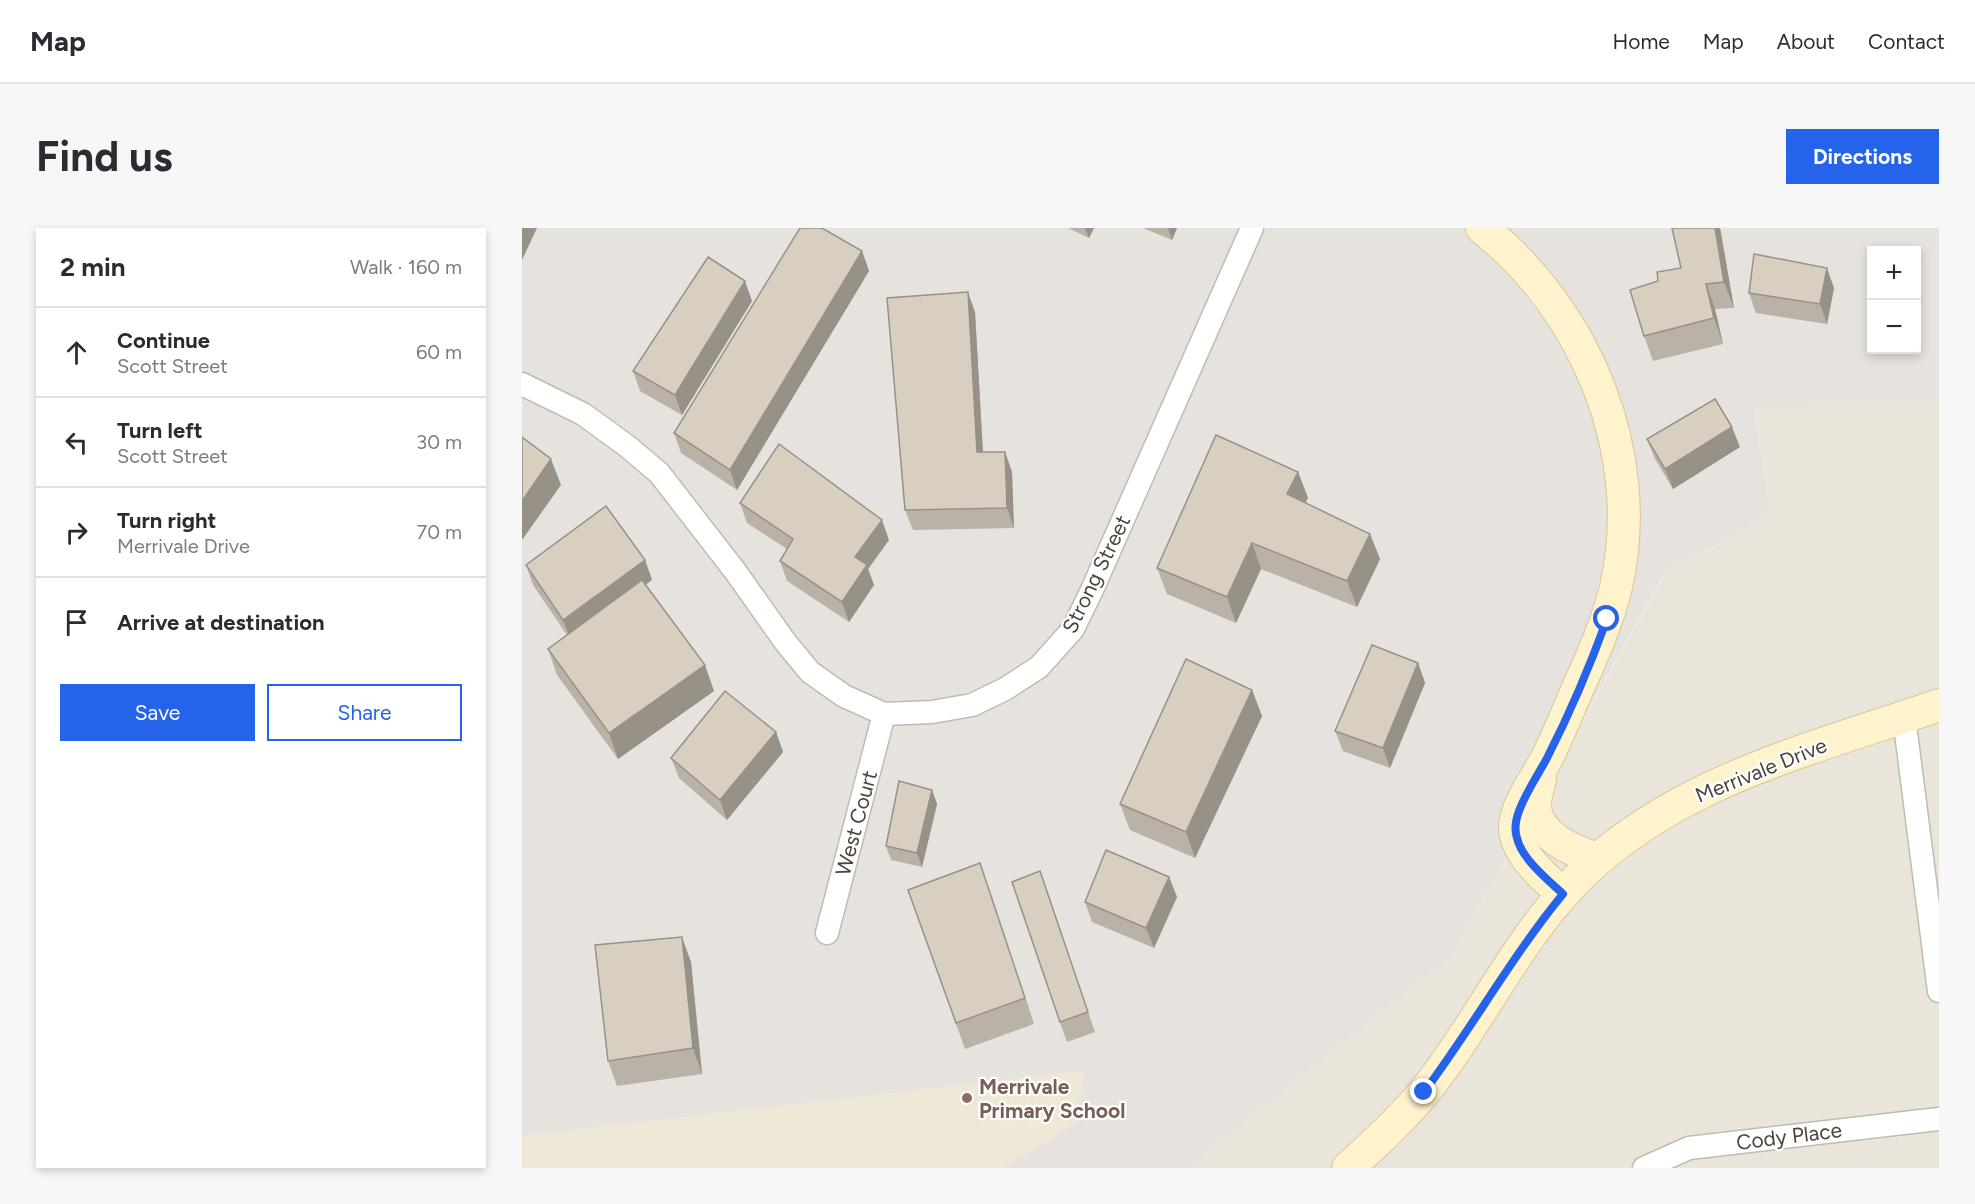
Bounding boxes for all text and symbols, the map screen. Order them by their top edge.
text: Map [30,24,86,58]
text: Home [1613,29,1670,54]
text: Map [1703,29,1744,54]
text: About [1777,29,1835,54]
text: Contact [1868,29,1945,54]
button: Directions [1786,129,1939,184]
text: Find us [36,131,173,182]
map controls [1867,246,1921,354]
button: + [1867,246,1921,300]
text: 2 min [60,251,126,283]
text: Walk · 160 m [350,255,462,279]
button: − [1867,300,1921,354]
text: Continue [117,327,210,354]
icon: ahead [60,336,93,369]
text: 60 m [416,340,462,364]
text: Scott Street [117,354,228,378]
text: Turn left [117,417,203,444]
icon: left [60,426,93,459]
text: 30 m [416,430,462,454]
text: Scott Street [117,444,228,468]
text: Turn right [117,507,216,534]
street label: Strong Street [1057,511,1135,637]
icon: right [60,516,93,549]
text: 70 m [416,520,462,544]
text: Merrivale Drive [117,534,250,558]
route start [1593,605,1619,631]
icon: arrive [60,606,93,639]
text: Arrive at destination [117,609,325,636]
button: Save [60,684,255,741]
button: Share [267,684,462,741]
street label: Merrivale Drive [1692,732,1830,808]
street label: West Court [830,768,882,878]
place label: Merrivale Primary School [979,1074,1125,1123]
route end [1410,1078,1436,1104]
marker: Merrivale Primary School [960,1091,974,1105]
street label: Cody Place [1735,1117,1843,1155]

